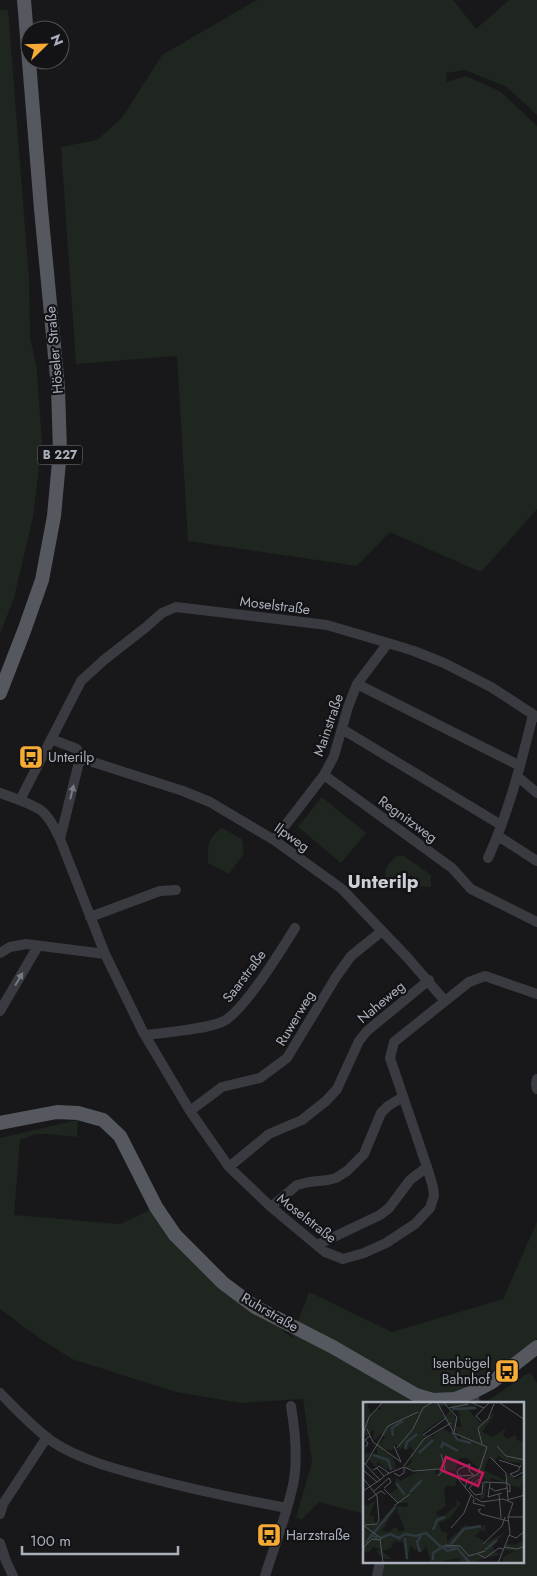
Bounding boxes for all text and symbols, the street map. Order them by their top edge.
north arrow [20,20,70,70]
text: N [46,31,68,49]
street label: Höseler Straße [40,305,68,395]
road number: B 227 [38,446,82,464]
street label: Moselstraße [239,591,311,619]
street label: Mainstraße [308,691,348,759]
bus stop icon: Unterilp [18,744,44,770]
place label: Unterilp [48,747,94,767]
one-way arrow [68,784,76,799]
street label: Regnitzweg [374,791,442,847]
street label: Ilpweg [270,818,314,856]
district label: Unterilp [347,868,419,895]
street label: Saarstraße [217,945,271,1007]
one-way arrow [15,972,24,985]
street label: Naheweg [353,976,409,1028]
street label: Ruwerweg [271,987,319,1049]
street label: Moselstraße [273,1188,341,1248]
street label: Ruhrstraße [238,1288,302,1336]
place label: Isenbügel Bahnhof [433,1353,491,1389]
bus stop icon: Isenbügel Bahnhof [494,1358,520,1384]
inset map [363,1402,524,1564]
bus stop icon: Harzstraße [256,1522,282,1548]
scale bar [22,1524,179,1556]
place label: Harzstraße [286,1525,350,1545]
text: 100 m [30,1530,71,1552]

